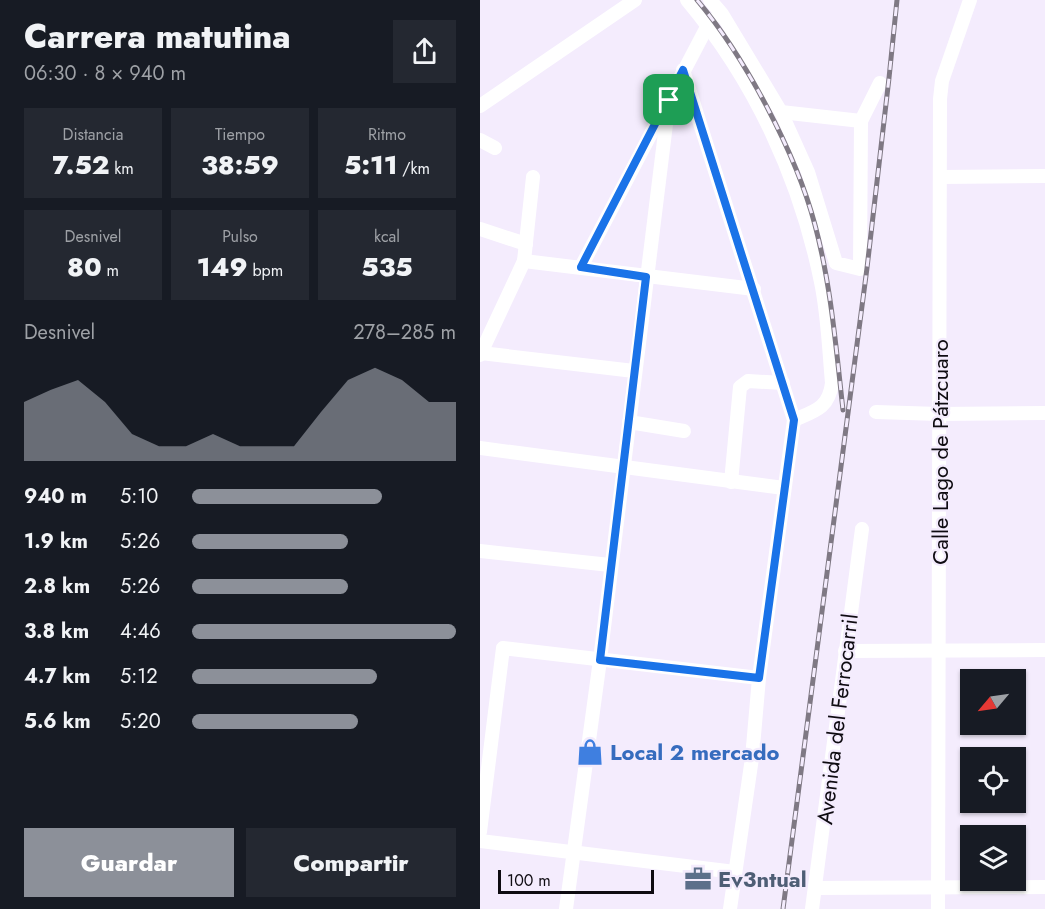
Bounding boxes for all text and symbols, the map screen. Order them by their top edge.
text: Carrera matutina [24,13,291,60]
button: share [393,20,456,83]
text: 06:30 · 8 × 940 m [24,59,186,88]
pin [643,74,694,125]
icon: arrive [652,83,685,116]
text: Distancia [63,123,123,146]
text: Tiempo [215,123,265,146]
text: Ritmo [368,123,406,146]
text: 7.52 [52,146,110,184]
text: 38:59 [201,146,279,184]
text: 5:11 [344,146,397,184]
text: km [110,157,134,180]
text: /km [397,157,430,180]
text: Desnivel [65,225,121,248]
text: Pulso [222,225,258,248]
text: kcal [374,225,400,248]
text: 80 [67,248,102,286]
text: 149 [197,248,248,286]
text: 535 [361,248,413,286]
text: m [102,259,119,282]
text: bpm [248,259,283,282]
text: Desnivel [24,318,95,347]
text: 278–285 m [353,318,456,347]
street label: Calle Lago de Pátzcuaro [924,339,956,565]
text: 940 m [24,482,87,511]
text: 5:10 [120,482,158,511]
text: 1.9 km [24,527,88,556]
text: 5:26 [120,527,160,556]
text: 2.8 km [24,572,90,601]
text: 5:26 [120,572,160,601]
street label: Avenida del Ferrocarril [808,612,866,826]
text: 3.8 km [24,617,89,646]
text: 4:46 [120,617,161,646]
text: 4.7 km [24,662,90,691]
text: 5:12 [120,662,158,691]
north arrow [960,669,1026,735]
map controls [960,669,1026,891]
text: 5.6 km [24,707,91,736]
text: 5:20 [120,707,161,736]
place label: Local 2 mercado [610,736,780,768]
shop icon: Local 2 mercado [575,737,605,767]
button: locate [960,747,1026,813]
button: layers [960,825,1026,891]
button: Guardar [24,828,234,897]
button: Compartir [246,828,456,897]
place label: Ev3ntual [718,863,807,895]
office icon: Ev3ntual [683,864,713,894]
scale bar [498,867,654,894]
text: 100 m [507,869,551,892]

